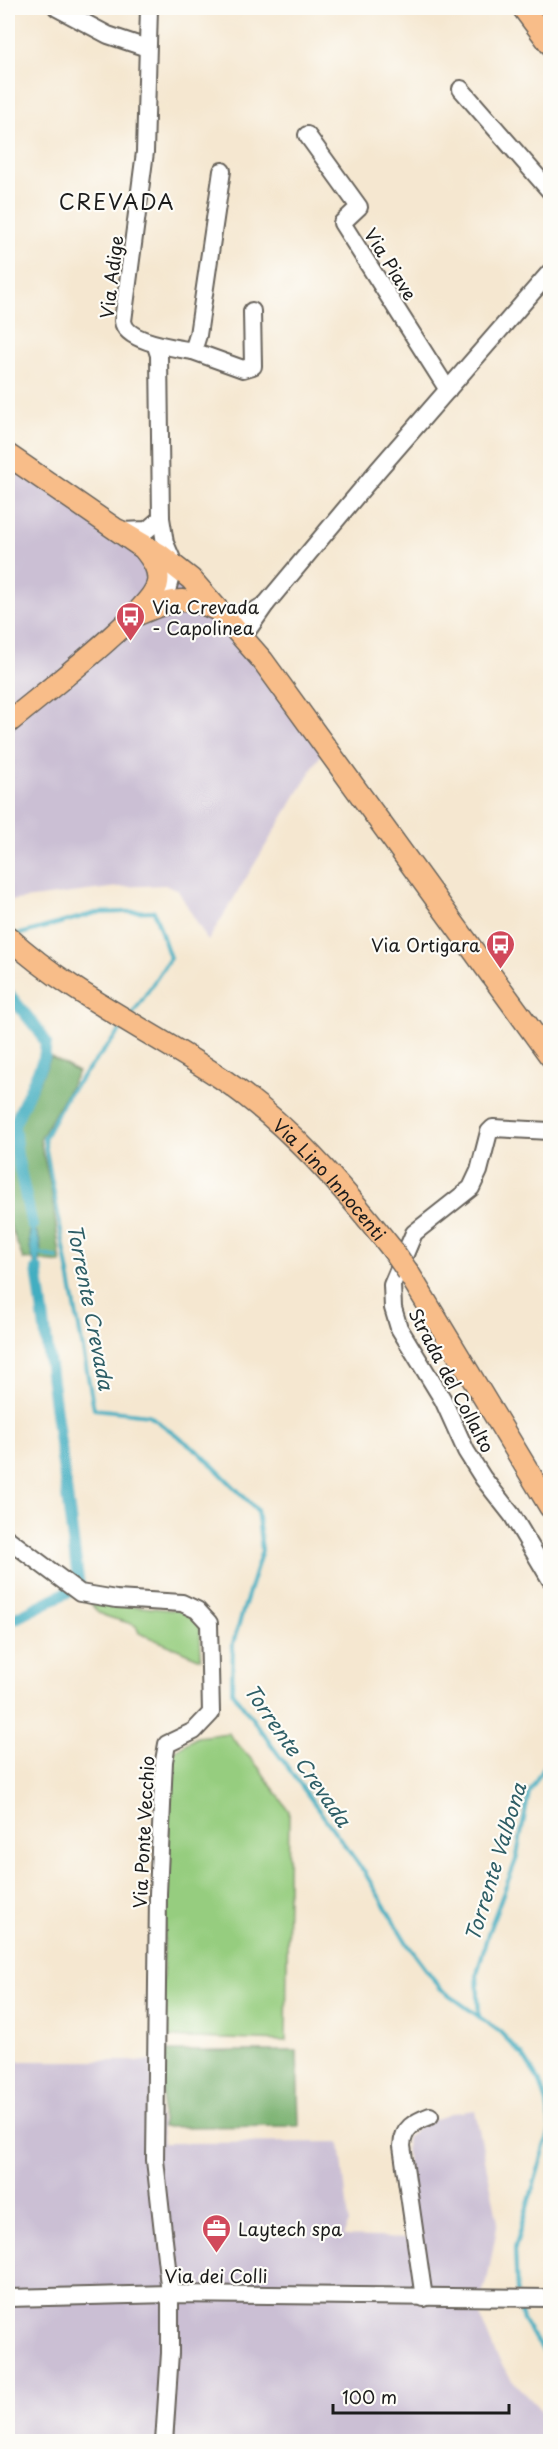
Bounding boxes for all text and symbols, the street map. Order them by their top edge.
district label: CREVADA [59,185,175,217]
street label: Via Piave [358,222,424,306]
street label: Via Adige [92,234,130,320]
place label: Via Crevada - Capolinea [152,593,260,641]
bus stop icon: Via Crevada - Capolinea [115,600,147,642]
bus stop icon: Via Ortigara [485,928,517,970]
place label: Via Ortigara [371,931,480,958]
street label: Via Lino Innocenti [267,1111,393,1246]
water label: Torrente Crevada [60,1221,122,1394]
street label: Strada del Collalto [402,1303,502,1457]
water label: Torrente Crevada [237,1677,359,1834]
street label: Via Ponte Vecchio [126,1755,160,1909]
water label: Torrente Valbona [457,1779,534,1945]
office icon: Laytech spa [201,2212,233,2254]
place label: Laytech spa [238,2215,342,2242]
street label: Via dei Colli [165,2262,267,2289]
scale bar [333,2377,508,2415]
text: 100 m [342,2383,397,2410]

